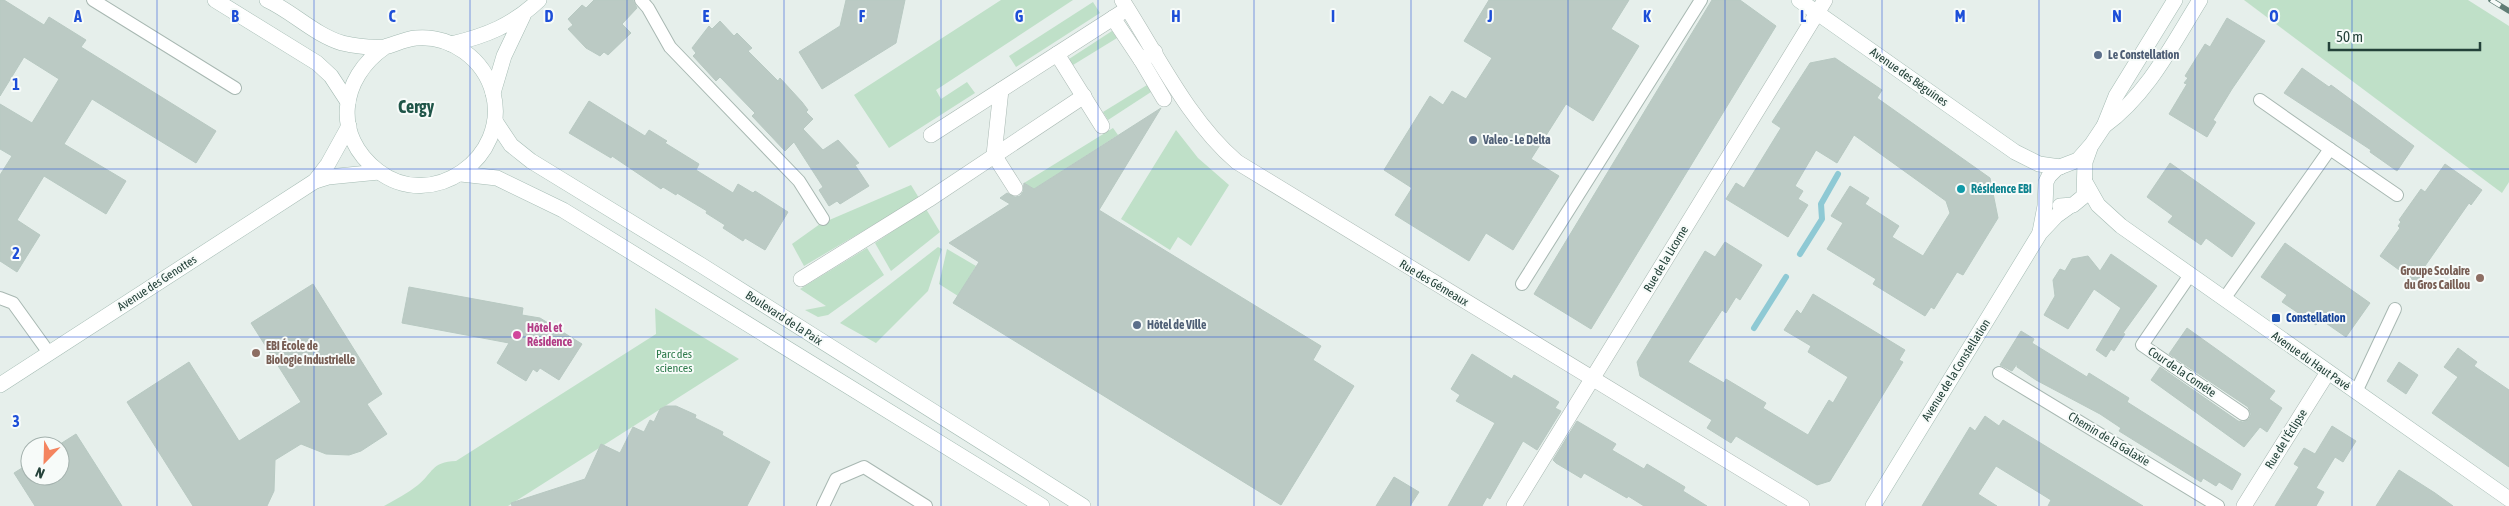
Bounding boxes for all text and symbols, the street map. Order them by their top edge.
text: A [73,7,82,25]
text: B [231,7,239,25]
text: C [388,7,396,25]
text: D [545,7,554,25]
text: E [703,7,710,25]
text: F [859,7,866,25]
text: G [1015,7,1024,25]
text: H [1171,7,1181,25]
text: I [1331,7,1335,25]
text: J [1486,7,1493,25]
text: K [1643,7,1651,25]
text: L [1800,7,1807,25]
text: M [1955,7,1965,25]
text: N [2112,7,2122,25]
text: O [2269,7,2279,25]
scale bar [2329,20,2480,52]
text: 50 m [2336,28,2363,45]
street label: Avenue des Béguines [1867,45,1951,109]
place label: Le Constellation [2108,48,2179,62]
marker: Le Constellation [2092,49,2104,61]
text: 1 [12,75,20,93]
district label: Cergy [398,96,435,117]
place label: Valeo - Le Delta [1482,133,1551,147]
marker: Valeo - Le Delta [1467,134,1479,146]
place label: Résidence EBI [1971,182,2032,196]
marker: Résidence EBI [1955,183,1967,195]
street label: Rue de la Licorne [1641,224,1691,294]
text: 2 [12,244,20,262]
street label: Avenue des Genottes [115,252,199,314]
street label: Rue des Gémeaux [1397,257,1471,309]
place label: Groupe Scolaire du Gros Caillou [2400,264,2471,292]
marker: Groupe Scolaire du Gros Caillou [2474,272,2486,284]
street label: Boulevard de la Paix [743,288,825,348]
place label: Constellation [2286,311,2346,325]
marker: Constellation [2270,312,2282,324]
street label: Avenue de la Constellation [1919,316,1993,424]
place label: Hôtel de Ville [1147,318,1207,332]
marker: Hôtel de Ville [1131,319,1143,331]
place label: Hôtel et Résidence [527,321,573,349]
marker: Hôtel et Résidence [511,329,523,341]
street label: Avenue du Haut Pavé [2269,329,2353,393]
place label: EBI École de Biologie Industrielle [266,338,356,367]
street label: Cour de la Cométe [2145,344,2219,400]
marker: EBI École de Biologie Industrielle [250,347,262,359]
park label: Parc des sciences [656,347,692,375]
street label: Rue de l'Éclipse [2262,407,2310,471]
street label: Chemin de la Galaxie [2066,409,2152,469]
text: 3 [12,412,20,430]
north arrow [20,436,70,486]
text: N [33,464,47,482]

